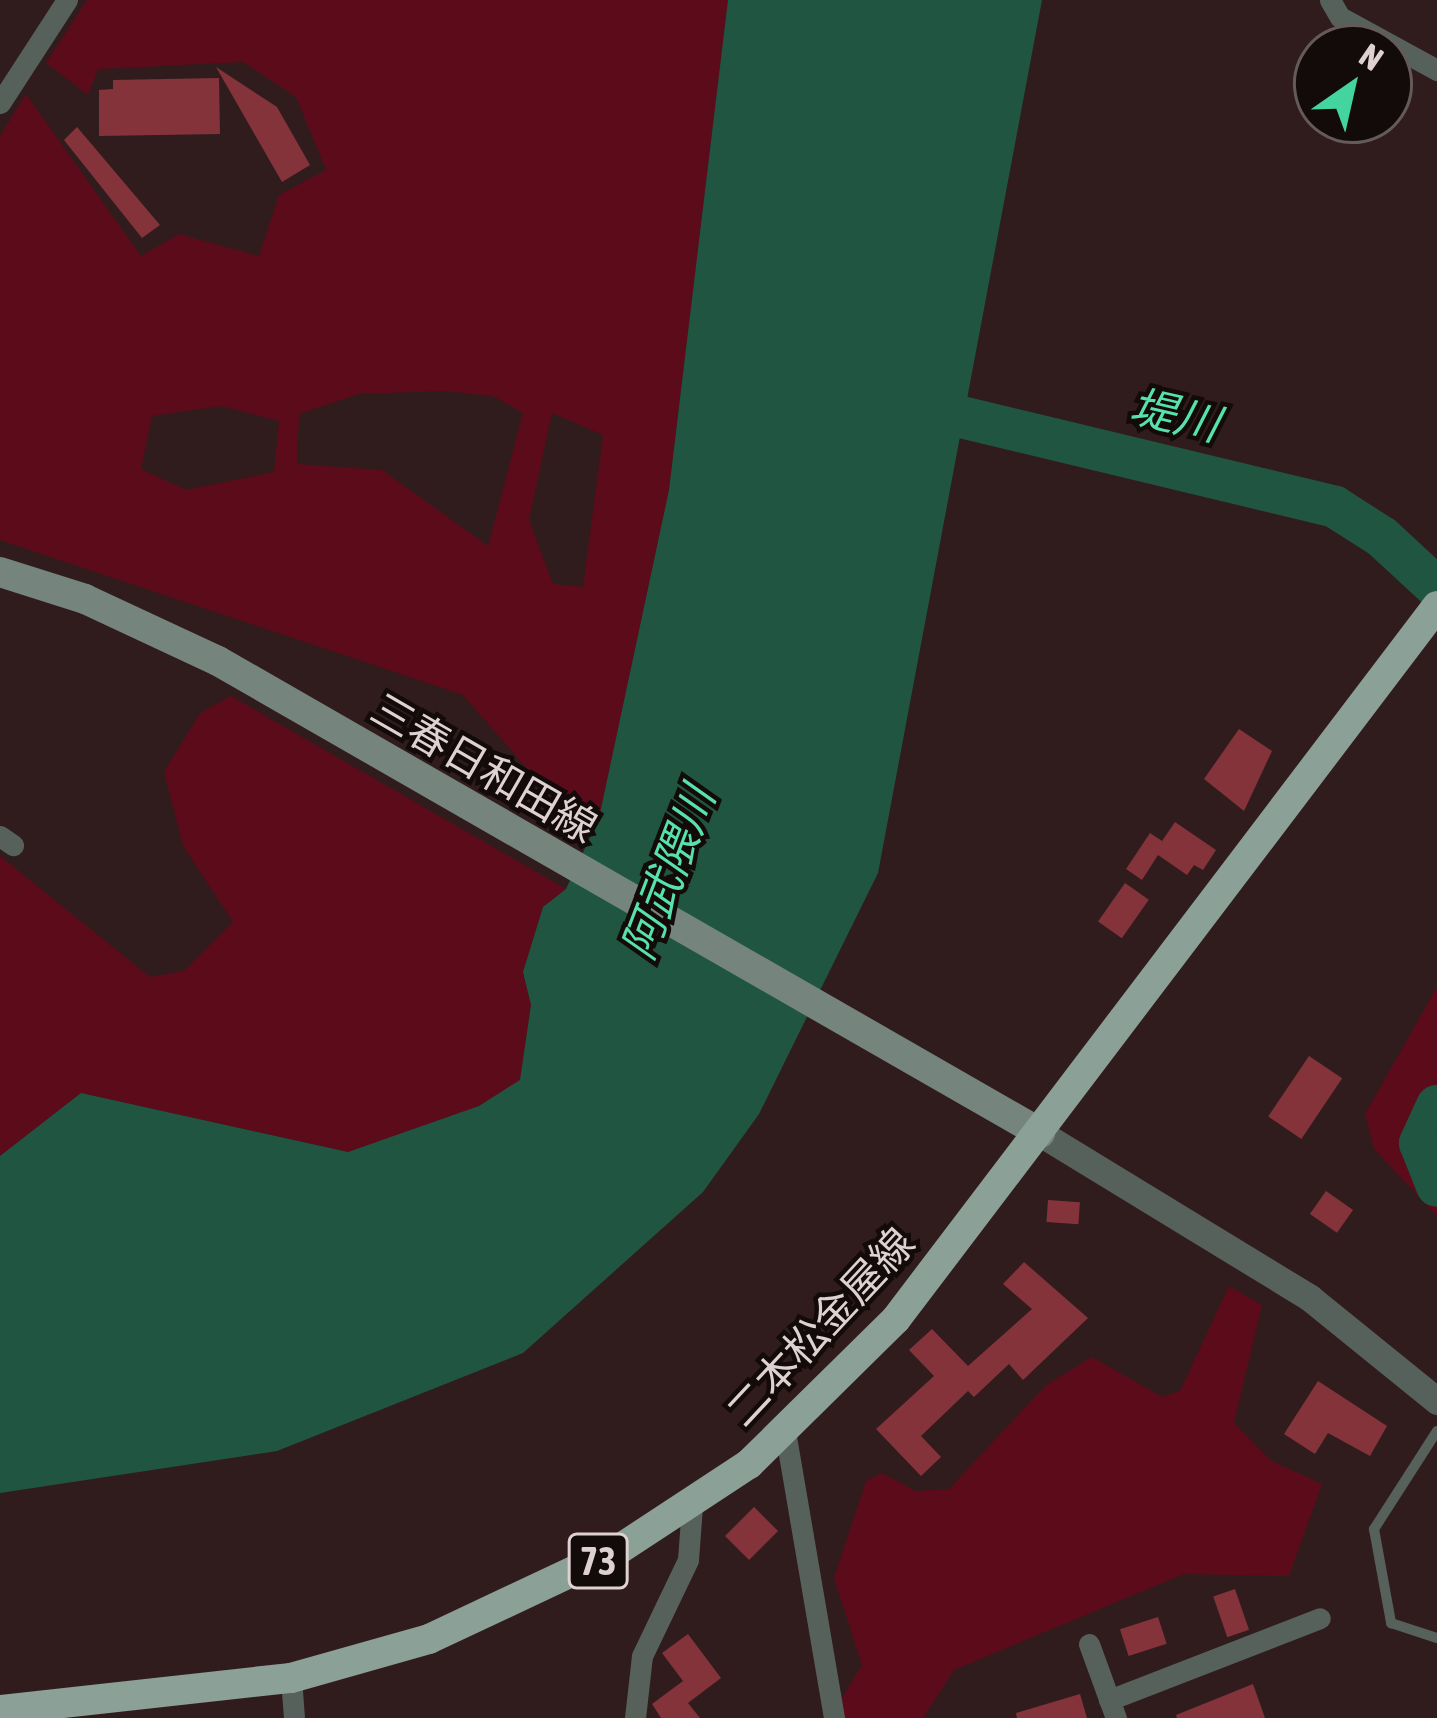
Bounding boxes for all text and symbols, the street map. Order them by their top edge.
north arrow [1293,24,1413,144]
text: N [1353,35,1390,78]
water label: 堤川 [1125,380,1225,452]
street label: 三春日和田線 [362,683,606,853]
water label: 阿武隈川 [612,779,726,967]
street label: 二本松金屋線 [716,1218,924,1436]
road number: 73 [565,1528,631,1594]

